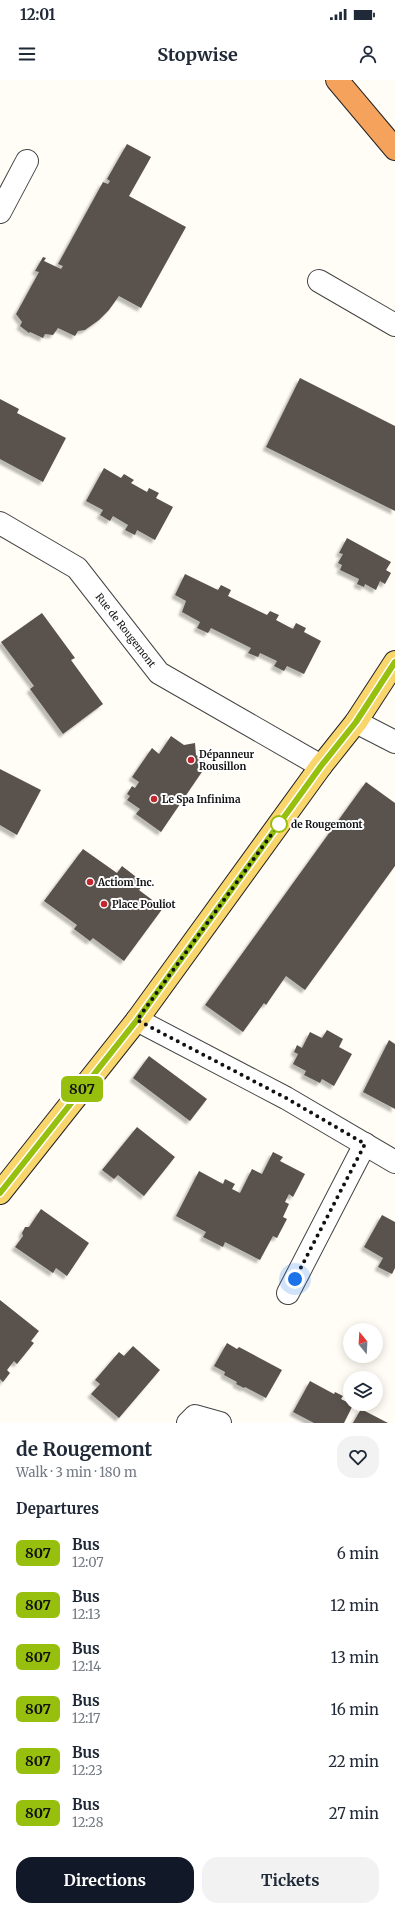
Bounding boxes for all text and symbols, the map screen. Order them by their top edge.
text: 12:01 [20,5,56,24]
icon: menu [16,43,38,65]
text: Stopwise [157,43,238,66]
icon: person [357,43,379,65]
street label: Rue de Rougemont [93,591,159,670]
place label: Dépanneur Rousillon [199,748,254,773]
marker: Dépanneur Rousillon [186,755,196,765]
place label: Le Spa Infinima [162,793,241,806]
marker: Le Spa Infinima [149,794,159,804]
marker: de Rougemont [270,815,288,833]
place label: de Rougemont [291,818,363,831]
place label: Actiom Inc. [97,876,155,889]
marker: Actiom Inc. [85,877,95,887]
place label: Place Pouliot [112,898,176,911]
marker: Place Pouliot [99,899,109,909]
line badge: 807 [59,1076,105,1102]
text: 807 [69,1080,95,1098]
your location [285,1269,305,1289]
north arrow [343,1323,383,1363]
map controls [343,1323,383,1411]
button: layers [343,1371,383,1411]
button: heart [337,1436,379,1478]
text: de Rougemont [16,1437,152,1461]
text: Walk · 3 min · 180 m [16,1464,137,1481]
text: Departures [16,1499,99,1518]
text: Bus [72,1535,100,1554]
text: 807 [25,1544,51,1562]
text: 6 min [337,1544,379,1563]
text: 12:07 [72,1554,104,1571]
text: Bus [72,1587,100,1606]
text: 807 [25,1596,51,1614]
text: 12 min [330,1596,379,1615]
text: 12:13 [72,1606,101,1623]
text: Bus [72,1639,100,1658]
text: 807 [25,1648,51,1666]
text: 13 min [331,1648,379,1667]
text: 12:14 [72,1658,101,1675]
text: Bus [72,1691,100,1710]
text: 807 [25,1700,51,1718]
text: 16 min [331,1700,379,1719]
text: 12:17 [72,1710,100,1727]
text: Bus [72,1743,100,1762]
text: 807 [25,1752,51,1770]
text: 22 min [328,1752,379,1771]
text: 12:23 [72,1762,103,1779]
text: Bus [72,1795,100,1814]
text: 807 [25,1804,51,1822]
text: 27 min [329,1804,379,1823]
text: 12:28 [72,1814,103,1831]
button: Directions [16,1857,194,1903]
button: Tickets [202,1857,379,1903]

